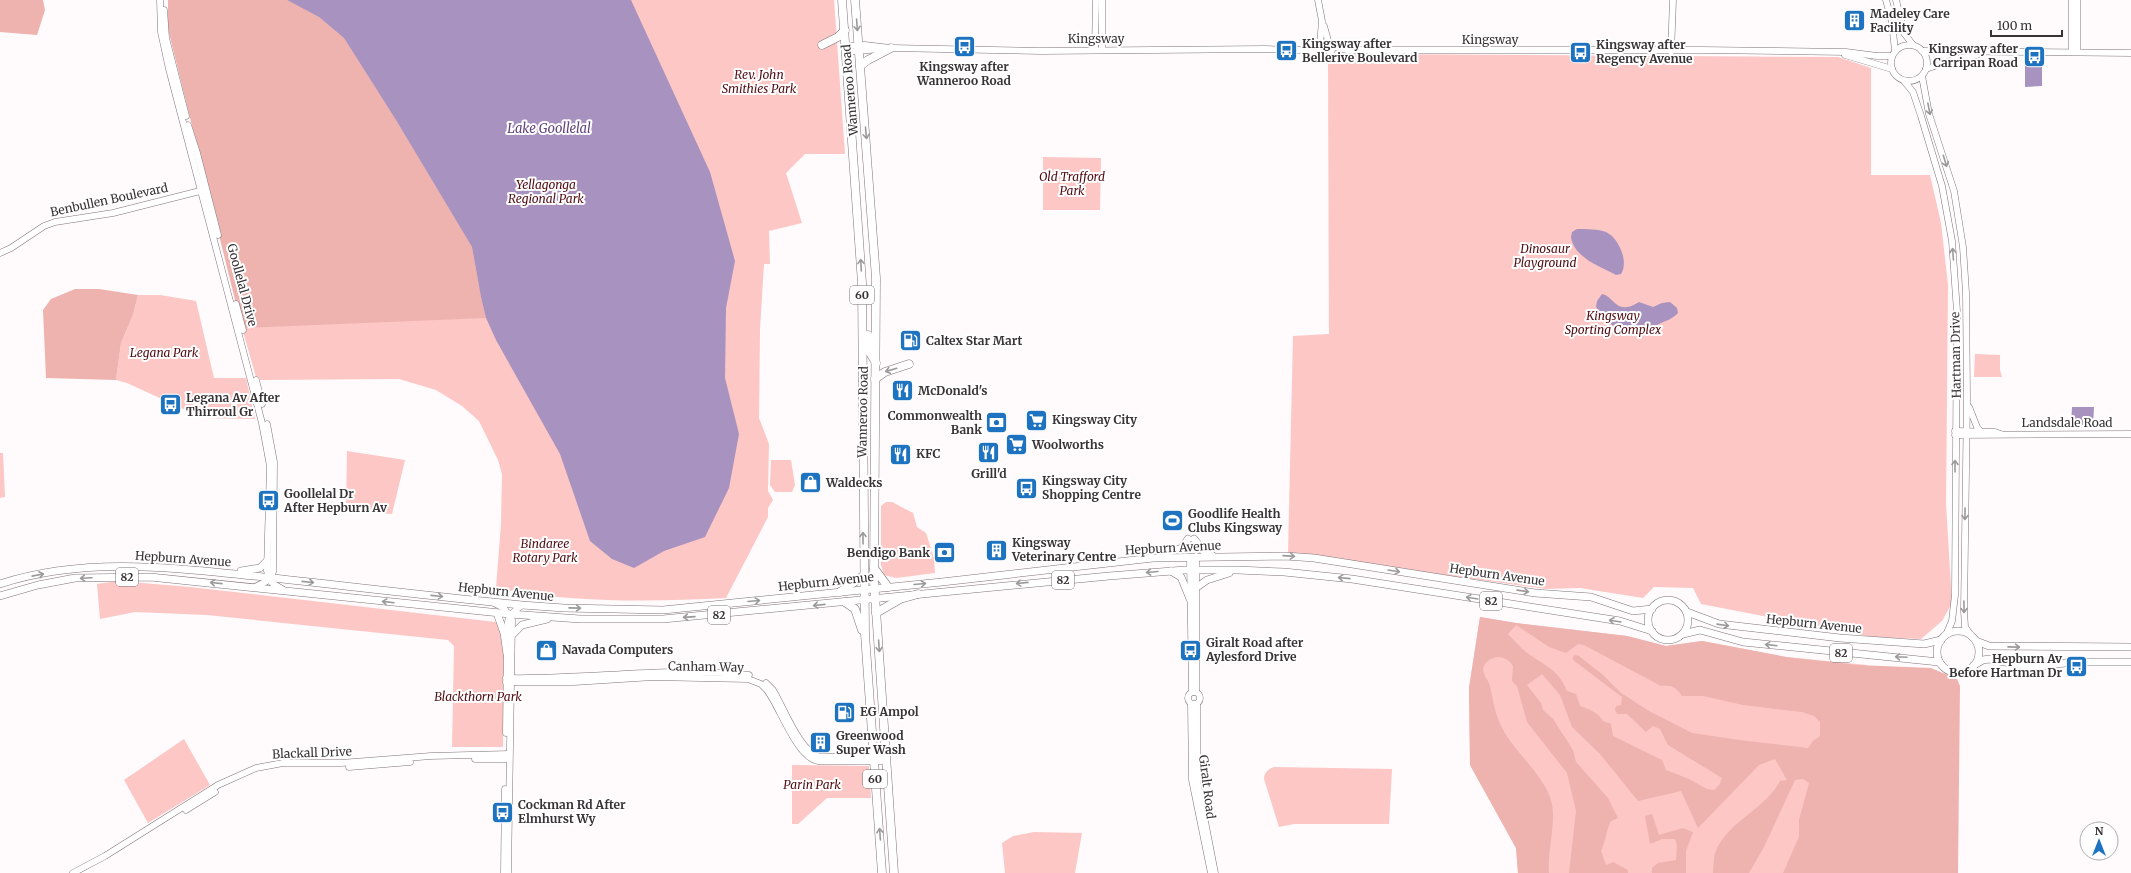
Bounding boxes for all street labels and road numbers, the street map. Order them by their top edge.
street label: Kingsway [1068,31,1124,46]
street label: Kingsway [1462,32,1518,47]
street label: Wanneroo Road [838,44,861,137]
street label: Benbullen Boulevard [49,180,169,219]
street label: Goollelal Drive [224,242,261,328]
road number: 60 [850,286,874,304]
street label: Hartman Drive [1947,312,1964,398]
street label: Wanneroo Road [854,366,871,459]
street label: Landsdale Road [2021,415,2113,430]
street label: Hepburn Avenue [1125,537,1221,558]
street label: Hepburn Avenue [135,548,231,569]
street label: Hepburn Avenue [1448,560,1546,589]
road number: 82 [116,568,138,586]
street label: Hepburn Avenue [777,569,874,594]
road number: 82 [1052,571,1074,589]
street label: Hepburn Avenue [458,579,555,604]
road number: 82 [1480,592,1502,610]
road number: 82 [708,606,730,624]
street label: Hepburn Avenue [1766,611,1863,636]
road number: 82 [1830,644,1852,662]
street label: Canham Way [668,658,744,675]
street label: Blackall Drive [272,744,352,761]
street label: Giralt Road [1196,754,1219,820]
road number: 60 [863,770,887,788]

